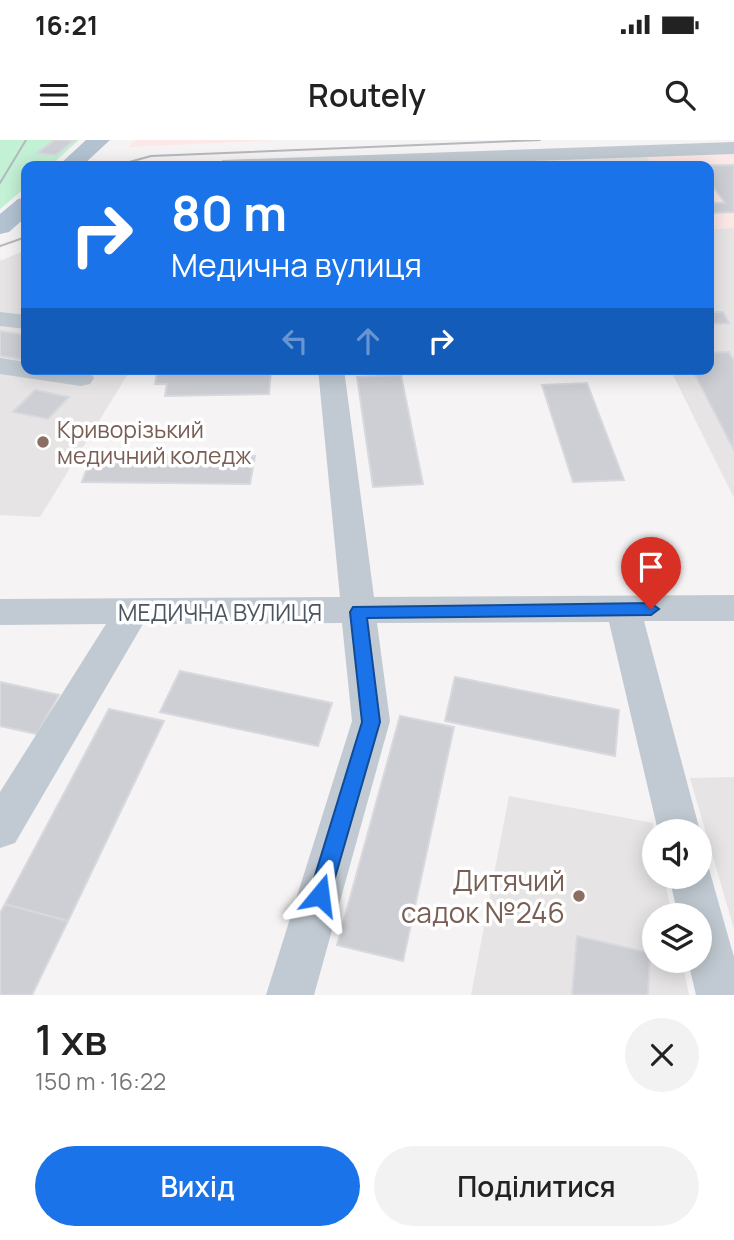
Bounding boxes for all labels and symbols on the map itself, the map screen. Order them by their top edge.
place label: Криворізький медичний коледж [57,413,251,471]
marker: Криворізький медичний коледж [35,434,51,450]
pin [621,537,681,609]
street label: МЕДИЧНА ВУЛИЦЯ [118,596,322,628]
position arrow [283,858,357,932]
place label: Дитячий садок №246 [401,861,565,931]
marker: Дитячий садок №246 [571,888,587,904]

